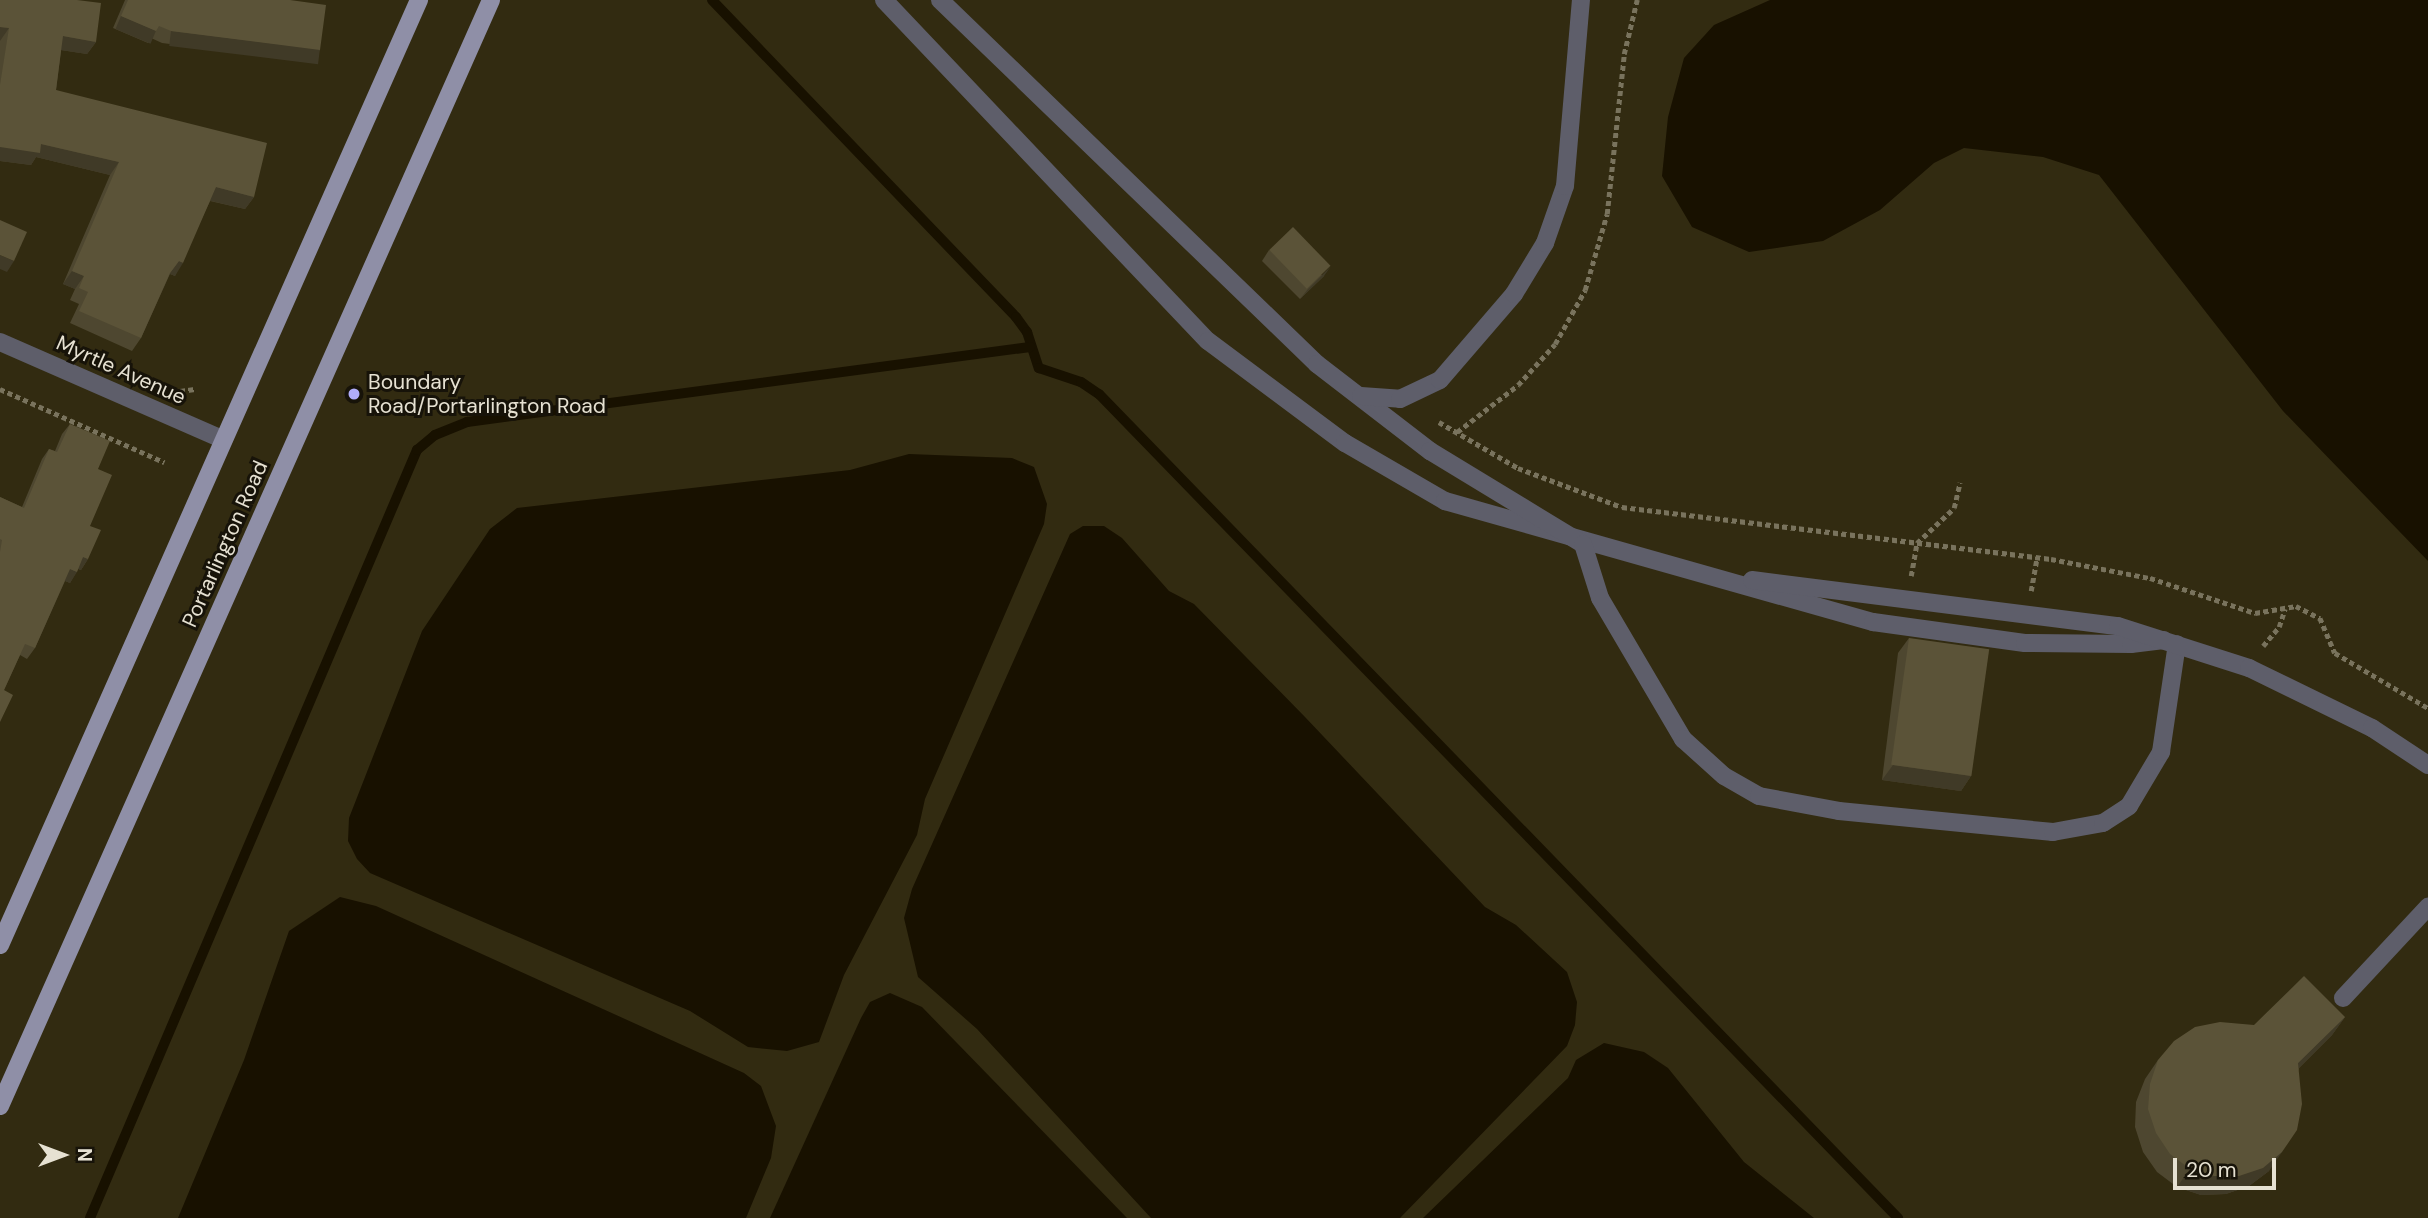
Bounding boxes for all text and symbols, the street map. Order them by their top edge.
street label: Myrtle Avenue [52,330,190,410]
place label: Boundary Road/Portarlington Road [368,369,606,419]
marker: Boundary Road/Portarlington Road [346,386,362,402]
street label: Portarlington Road [177,457,273,631]
north arrow [28,1120,98,1190]
scale bar [2176,1144,2279,1188]
text: N [72,1148,97,1162]
text: 20 m [2186,1156,2237,1184]

